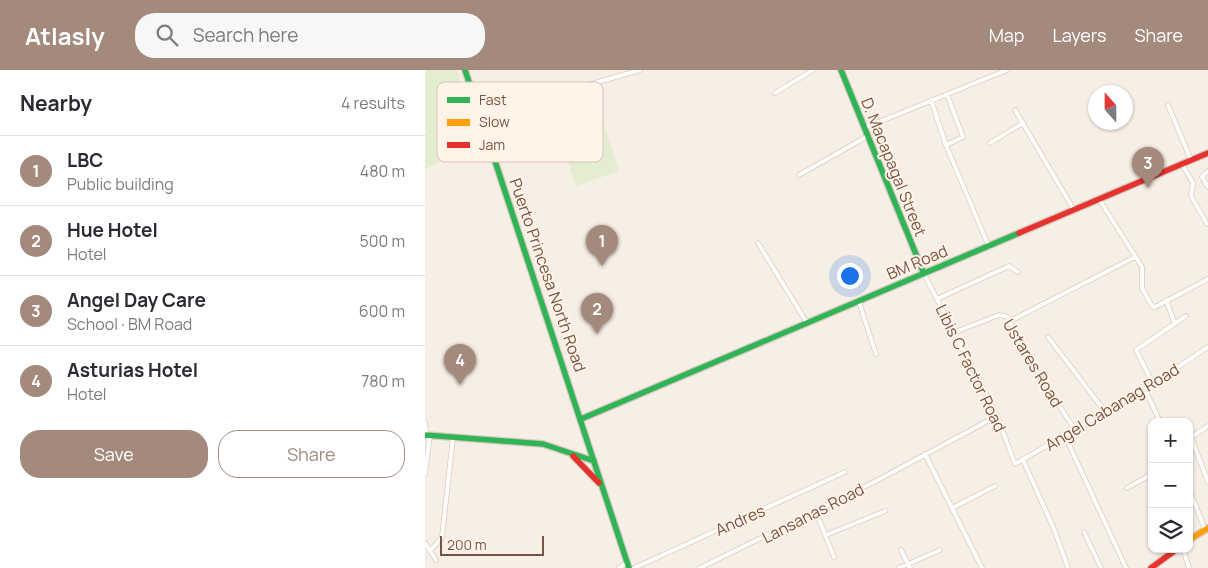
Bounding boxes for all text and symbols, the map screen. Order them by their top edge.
search box [135,13,485,58]
text: Atlasly [25,19,105,52]
icon: search [153,21,181,49]
text: Search here [193,22,298,48]
text: Map [989,23,1024,47]
text: Layers [1052,23,1106,47]
text: Share [1134,23,1183,47]
legend [437,82,603,162]
north arrow [1088,85,1133,130]
text: Nearby [20,89,92,117]
text: Fast [479,90,507,109]
text: 4 results [341,92,405,114]
street label: D. Macapagal Street [856,94,932,240]
text: Slow [479,112,510,131]
text: Jam [479,135,505,154]
text: LBC [67,147,103,173]
pin: 3 [1132,147,1164,188]
text: 1 [32,160,40,182]
text: 480 m [360,160,405,182]
text: Public building [67,173,174,195]
street label: Puerto Princesa North Road [505,175,591,375]
text: Hue Hotel [67,217,158,243]
pin: 1 [586,225,618,266]
text: 2 [31,230,41,252]
text: 500 m [359,230,405,252]
street label: BM Road [883,239,951,285]
text: Hotel [67,243,107,265]
your location [837,263,863,289]
text: Angel Day Care [67,287,206,313]
pin: 2 [581,293,613,334]
text: 3 [31,300,41,322]
text: 600 m [359,300,405,322]
street label: Libis C Factor Road [931,301,1011,435]
text: School · BM Road [67,313,192,335]
street label: Ustares Road [998,315,1068,411]
pin: 4 [444,344,476,385]
text: Asturias Hotel [67,357,198,383]
street label: Angel Cabanag Road [1041,358,1183,456]
text: 4 [31,370,41,392]
text: 780 m [361,370,405,392]
text: Hotel [67,383,107,405]
map controls [1148,418,1193,553]
button: + [1148,418,1193,463]
button: Save [20,430,208,478]
button: Share [218,430,405,478]
button: − [1148,463,1193,508]
street label: Lansanas Road [758,478,868,548]
street label: Andres [712,499,768,541]
button: layers [1148,508,1193,553]
scale bar [440,533,544,556]
text: 200 m [447,535,487,554]

